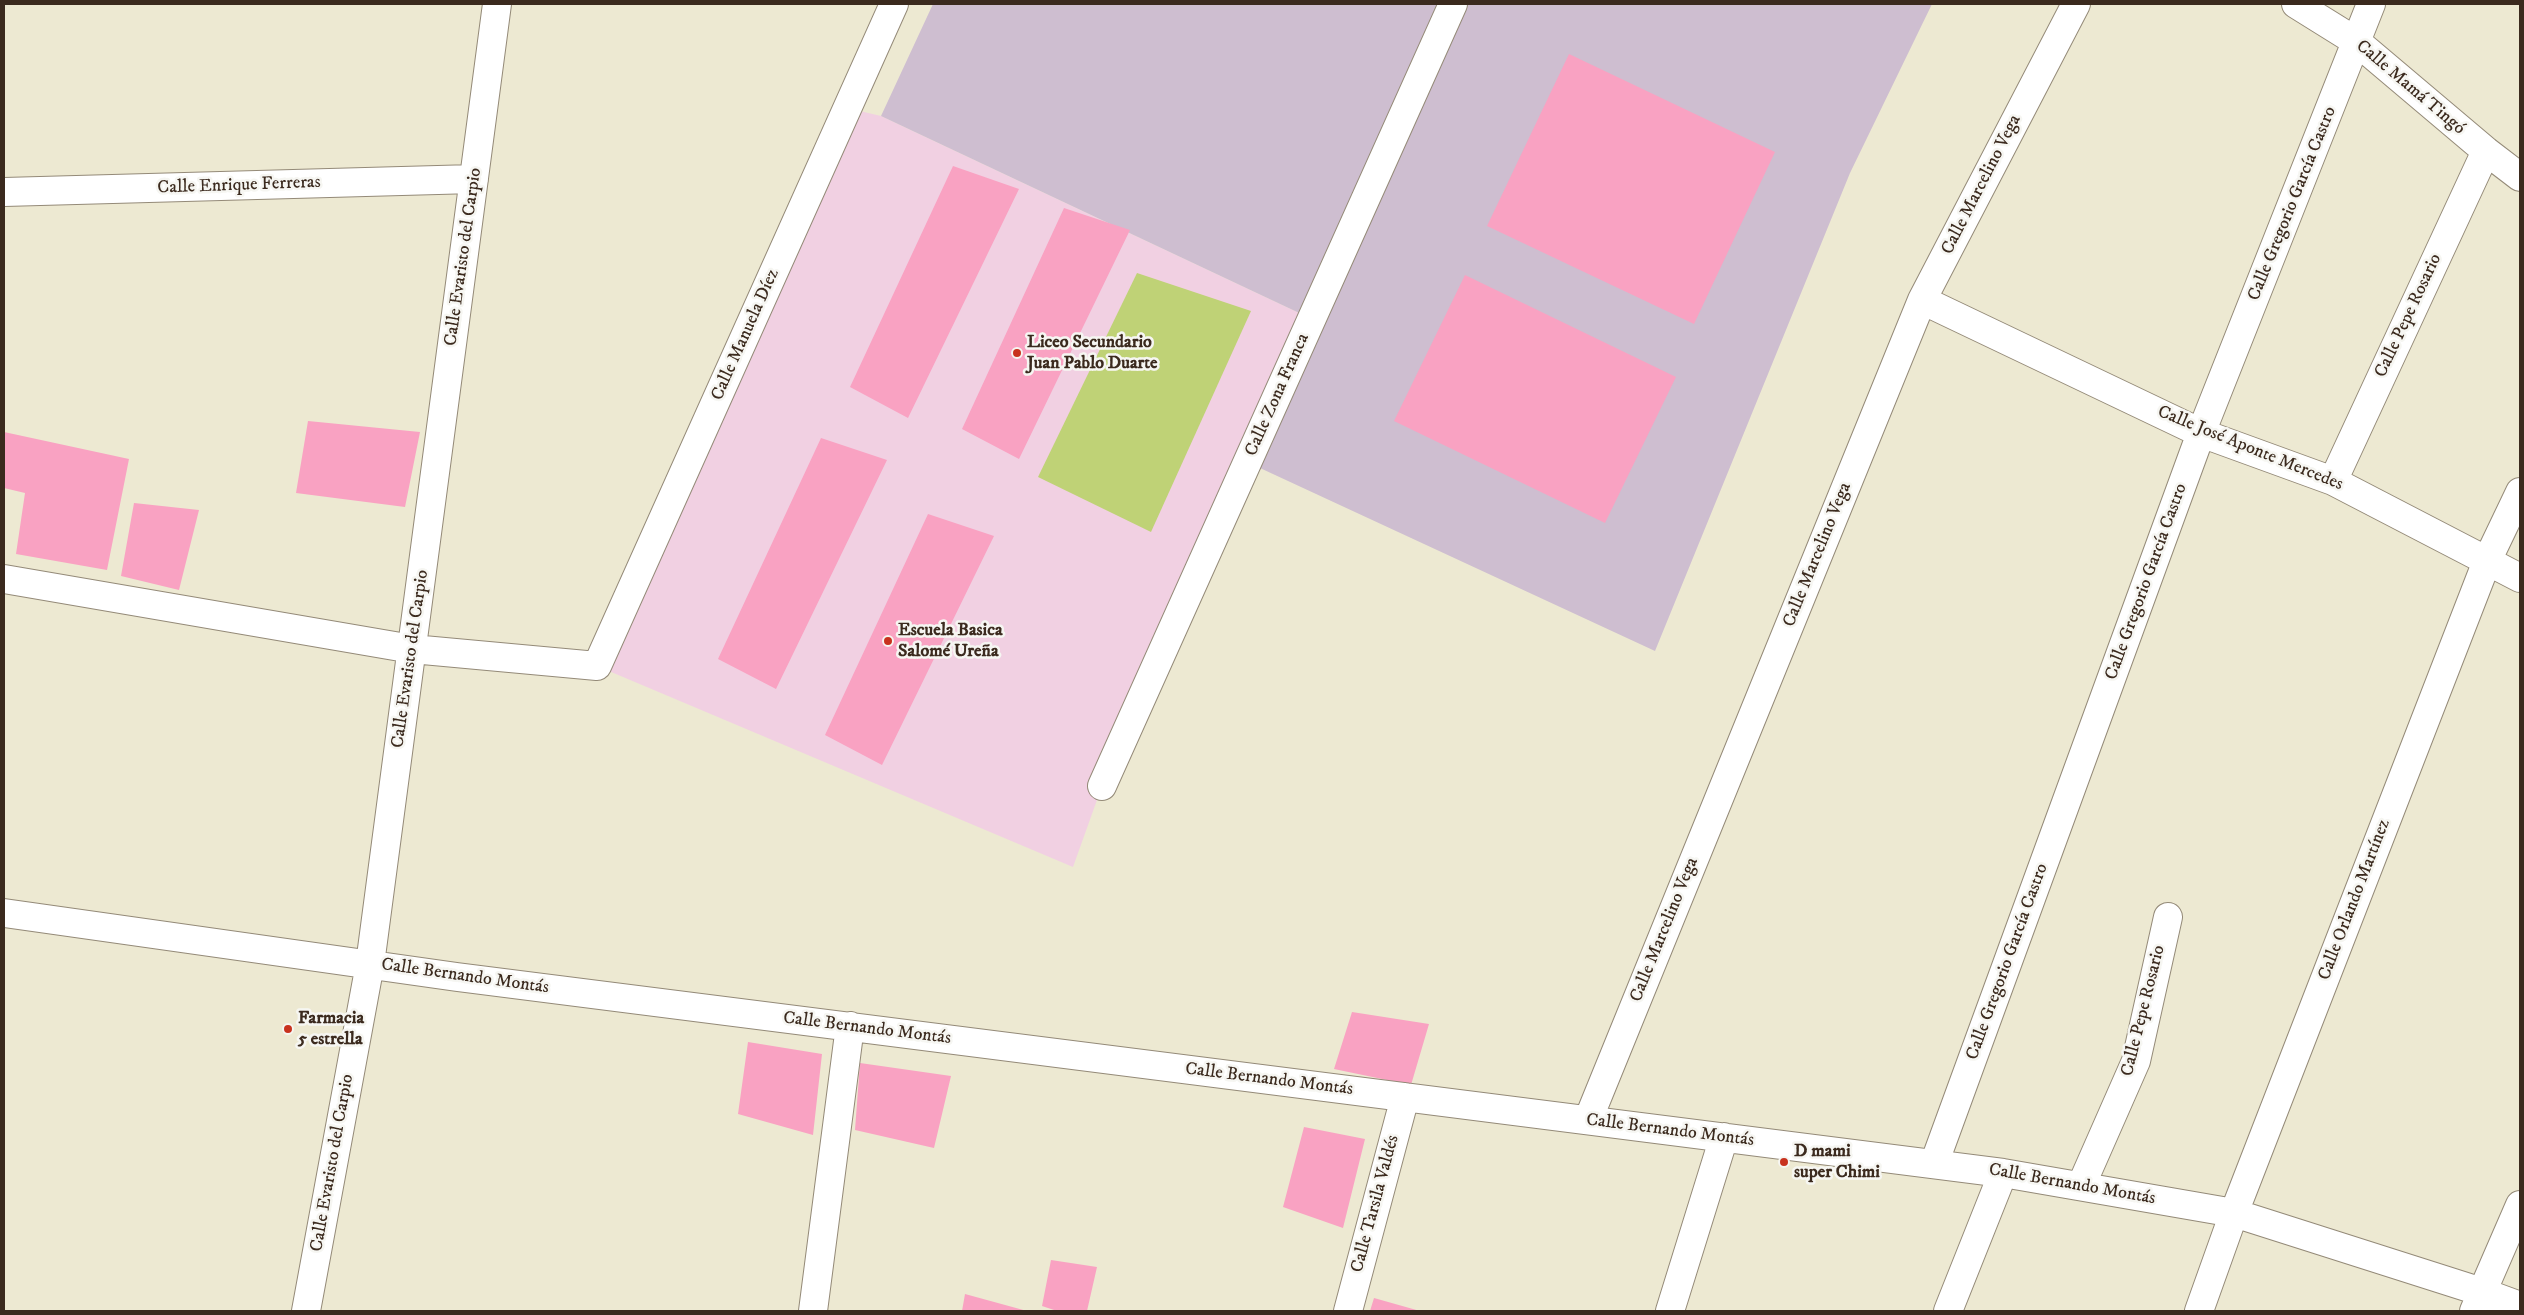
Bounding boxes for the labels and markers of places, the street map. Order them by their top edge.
place label: Liceo Secundario Juan Pablo Duarte [1027,332,1158,374]
marker: Liceo Secundario Juan Pablo Duarte [1011,347,1023,359]
place label: Escuela Basica Salomé Ureña [898,620,1003,662]
marker: Escuela Basica Salomé Ureña [882,635,894,647]
place label: Farmacia 5 estrella [298,1008,364,1050]
marker: Farmacia 5 estrella [282,1023,294,1035]
place label: D mami super Chimi [1794,1141,1880,1184]
marker: D mami super Chimi [1778,1156,1790,1168]

